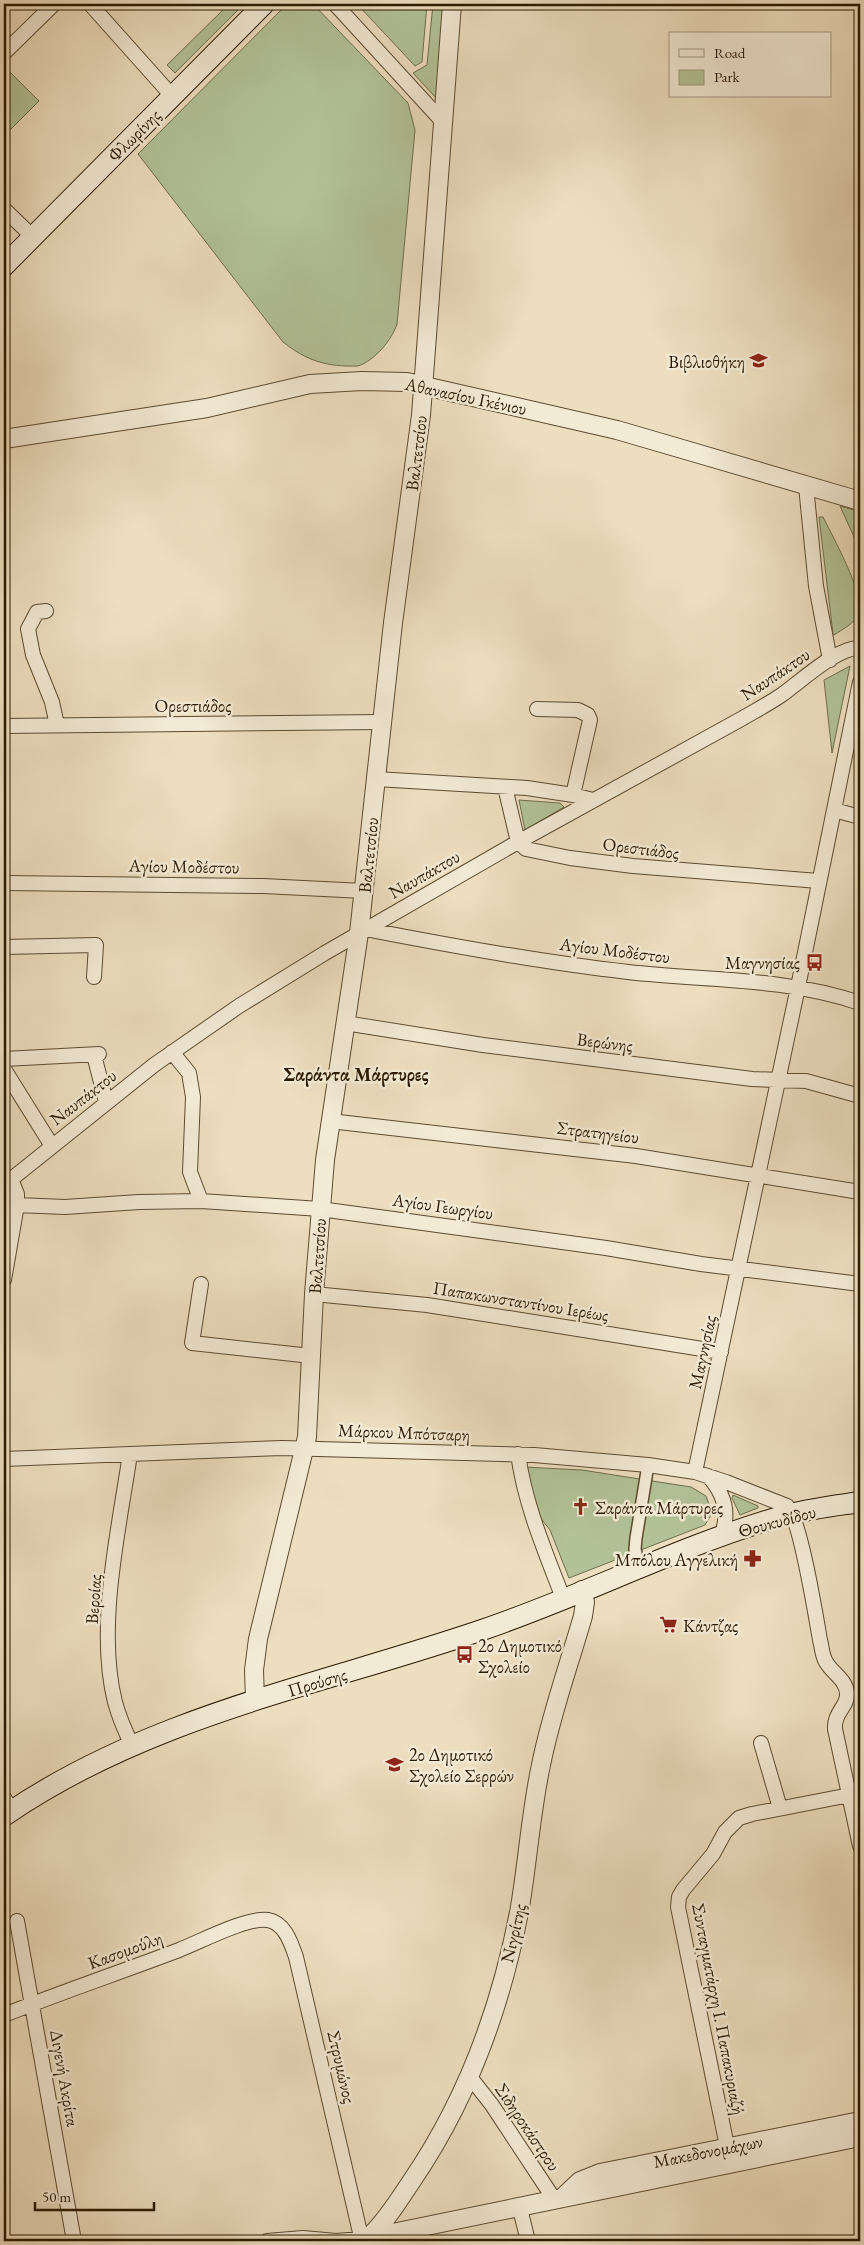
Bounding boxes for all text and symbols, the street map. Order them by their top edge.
legend [669,32,832,98]
text: Road [714,43,746,62]
text: Park [714,67,741,86]
street label: Φλωρίνης [103,104,165,166]
place label: Βιβλιοθήκη [668,350,745,373]
school or university icon: Βιβλιοθήκη [749,351,769,371]
street label: Αθανασίου Γκένιου [402,372,529,420]
street label: Βαλτετσίου [400,414,432,492]
street label: Ναυπάκτου [736,643,814,705]
street label: Ορεστιάδος [155,694,231,717]
street label: Βαλτετσίου [353,816,383,894]
street label: Ορεστιάδος [602,832,680,864]
street label: Ναυπάκτου [384,844,464,904]
street label: Αγίου Μοδέστου [127,854,240,878]
street label: Αγίου Μοδέστου [557,932,672,968]
place label: Μαγνησίας [725,951,800,974]
bus stop icon: Μαγνησίας [804,952,824,972]
street label: Βερώνης [576,1027,634,1057]
district label: Σαράντα Μάρτυρες [284,1062,429,1087]
street label: Ναυπάκτου [45,1064,121,1130]
street label: Στρατηγείου [556,1116,640,1148]
street label: Αγίου Γεωργίου [390,1187,495,1224]
street label: Βαλτετσίου [303,1217,331,1295]
street label: Παπακωνσταντίνου Ιερέως [432,1276,610,1326]
street label: Μαγνησίας [683,1313,721,1391]
street label: Μάρκου Μπότσαρη [338,1418,470,1446]
place label: Σαράντα Μάρτυρες [595,1496,723,1519]
church icon: Σαράντα Μάρτυρες [571,1497,591,1517]
street label: Θουκυδίδου [736,1500,818,1542]
place label: Μπόλου Αγγελική [615,1548,738,1571]
pharmacy icon: Μπόλου Αγγελική [742,1549,762,1569]
street label: Βεροίας [80,1573,106,1625]
place label: Κάντζας [683,1614,738,1637]
supermarket icon: Κάντζας [659,1615,679,1635]
place label: 2ο Δημοτικό Σχολείο [478,1634,562,1678]
bus stop icon: 2ο Δημοτικό Σχολείο [454,1645,474,1665]
street label: Προύσης [285,1662,349,1702]
place label: 2ο Δημοτικό Σχολείο Σερρών [409,1743,514,1787]
school or university icon: 2ο Δημοτικό Σχολείο Σερρών [385,1754,405,1774]
street label: Νιγρίτης [495,1901,531,1965]
street label: Συνταγματάρχη Ι. Παπακυριαζή [687,1901,751,2117]
street label: Κασομούλη [85,1926,165,1974]
street label: Διγενή Ακρίτα [45,2028,85,2129]
street label: Στρυμώνος [322,2028,362,2106]
street label: Σιδηροκάστρου [490,2079,566,2175]
street label: Μακεδονομάχων [651,2129,765,2173]
scale bar [35,2180,154,2212]
text: 50 m [42,2187,71,2206]

